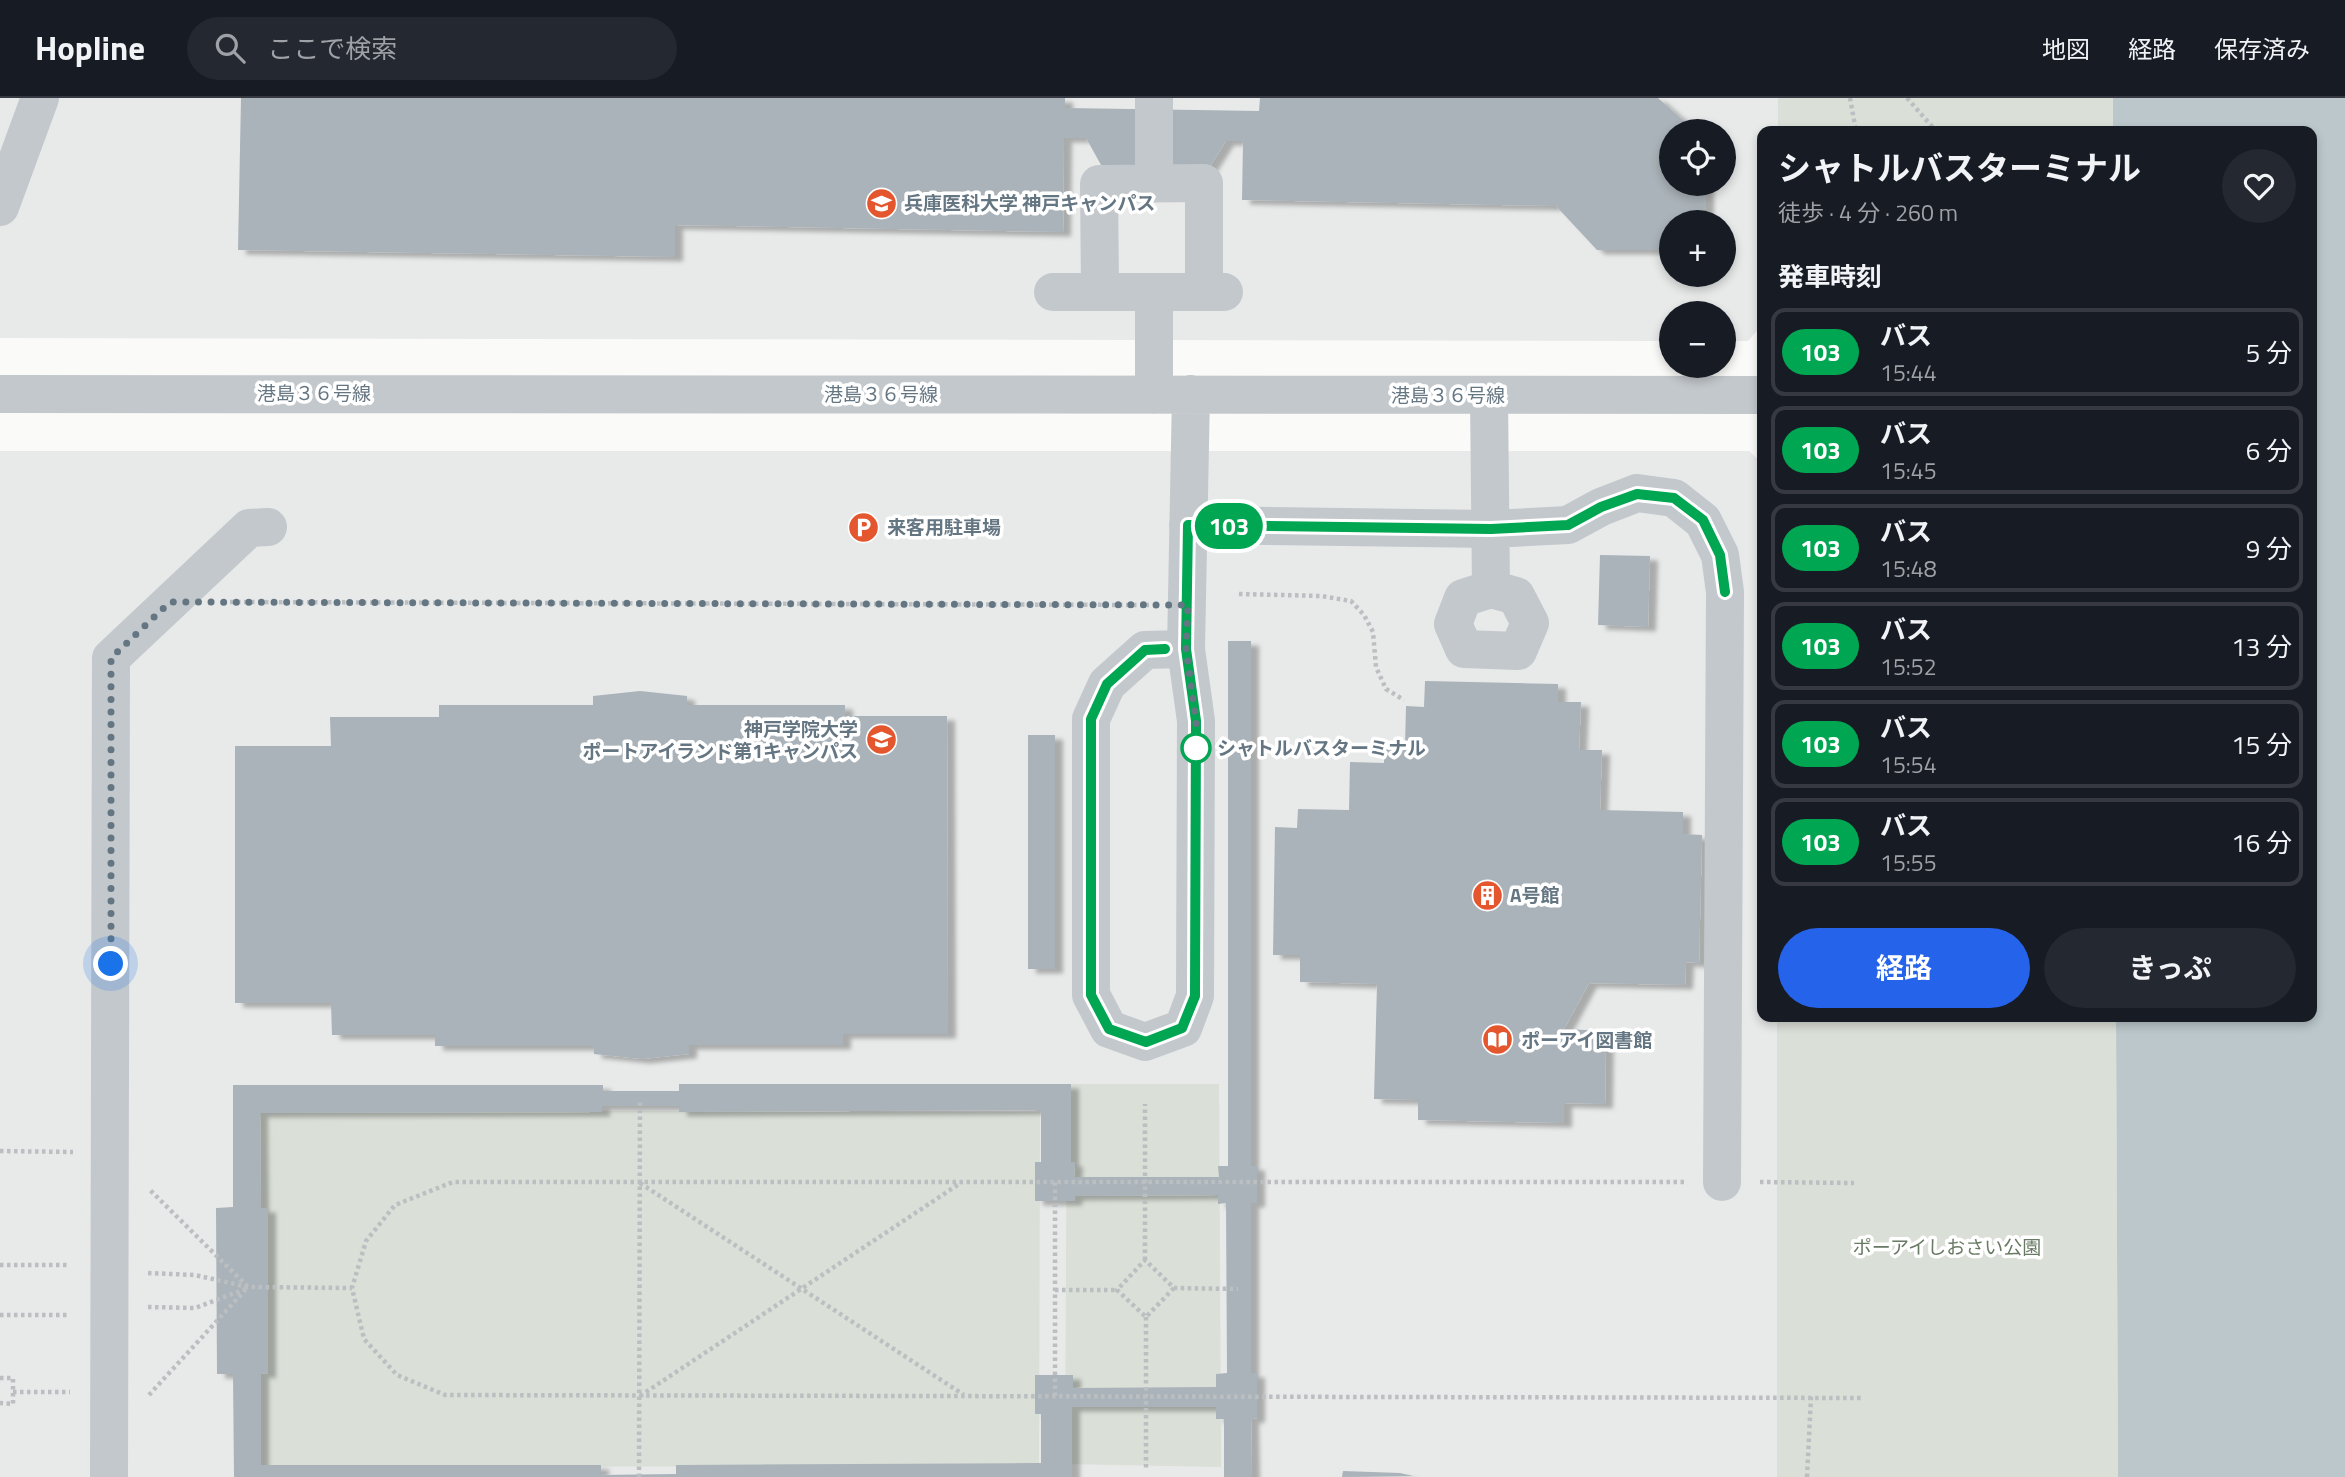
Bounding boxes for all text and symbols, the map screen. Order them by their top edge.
search box [187,17,677,80]
text: Hopline [35,23,145,73]
icon: search [211,29,249,67]
text: ここで検索 [267,29,397,68]
text: 地図 [2042,31,2090,67]
text: 経路 [2128,31,2176,67]
text: 保存済み [2214,31,2310,67]
map controls [1659,119,1736,378]
button: locate [1659,119,1736,196]
text: シャトルバスターミナル [1778,143,2141,193]
button: heart [2222,149,2296,223]
school or university icon: 兵庫医科大学 神戸キャンパス [864,186,898,220]
place label: 兵庫医科大学 神戸キャンパス [904,188,1155,217]
text: 徒歩 · 4 分 · 260 m [1778,195,1958,230]
button: + [1659,210,1736,287]
text: 発車時刻 [1778,257,1882,296]
button: − [1659,301,1736,378]
text: バス [1880,316,1932,355]
text: 5 分 [2246,333,2292,372]
text: 103 [1800,334,1841,370]
text: 15:44 [1880,355,1937,390]
street label: 港島３６号線 [257,378,371,407]
street label: 港島３６号線 [824,379,938,408]
street label: 港島３６号線 [1391,380,1505,409]
text: バス [1880,414,1932,453]
text: 6 分 [2246,431,2292,470]
text: 103 [1800,432,1841,468]
text: 15:45 [1880,453,1937,488]
line badge: 103 [1189,503,1269,549]
text: 103 [1209,508,1249,544]
parking icon: 来客用駐車場 [847,510,881,544]
place label: 来客用駐車場 [887,512,1001,541]
text: バス [1880,512,1932,551]
text: 9 分 [2246,529,2292,568]
text: 103 [1800,530,1841,566]
text: 15:48 [1880,551,1937,586]
text: バス [1880,610,1932,649]
text: 13 分 [2231,627,2292,666]
text: 103 [1800,628,1841,664]
text: 15:52 [1880,649,1937,684]
text: バス [1880,708,1932,747]
place label: 神戸学院大学 ポートアイランド第1キャンパス [582,714,858,765]
school or university icon: 神戸学院大学 ポートアイランド第1キャンパス [864,723,898,757]
text: 15 分 [2231,725,2292,764]
text: 103 [1800,726,1841,762]
marker: シャトルバスターミナル [1181,733,1211,763]
place label: シャトルバスターミナル [1217,733,1426,762]
text: 15:54 [1880,747,1937,782]
text: バス [1880,806,1932,845]
text: 16 分 [2231,823,2292,862]
text: 103 [1800,824,1841,860]
text: 15:55 [1880,845,1937,880]
building icon: A号館 [1470,878,1504,912]
place label: A号館 [1510,880,1559,909]
button: 経路 [1778,928,2030,1008]
button: きっぷ [2044,928,2296,1008]
your location [93,946,128,981]
library icon: ポーアイ図書館 [1481,1023,1515,1057]
place label: ポーアイ図書館 [1521,1025,1652,1054]
park label: ポーアイしおさい公園 [1853,1232,2041,1261]

